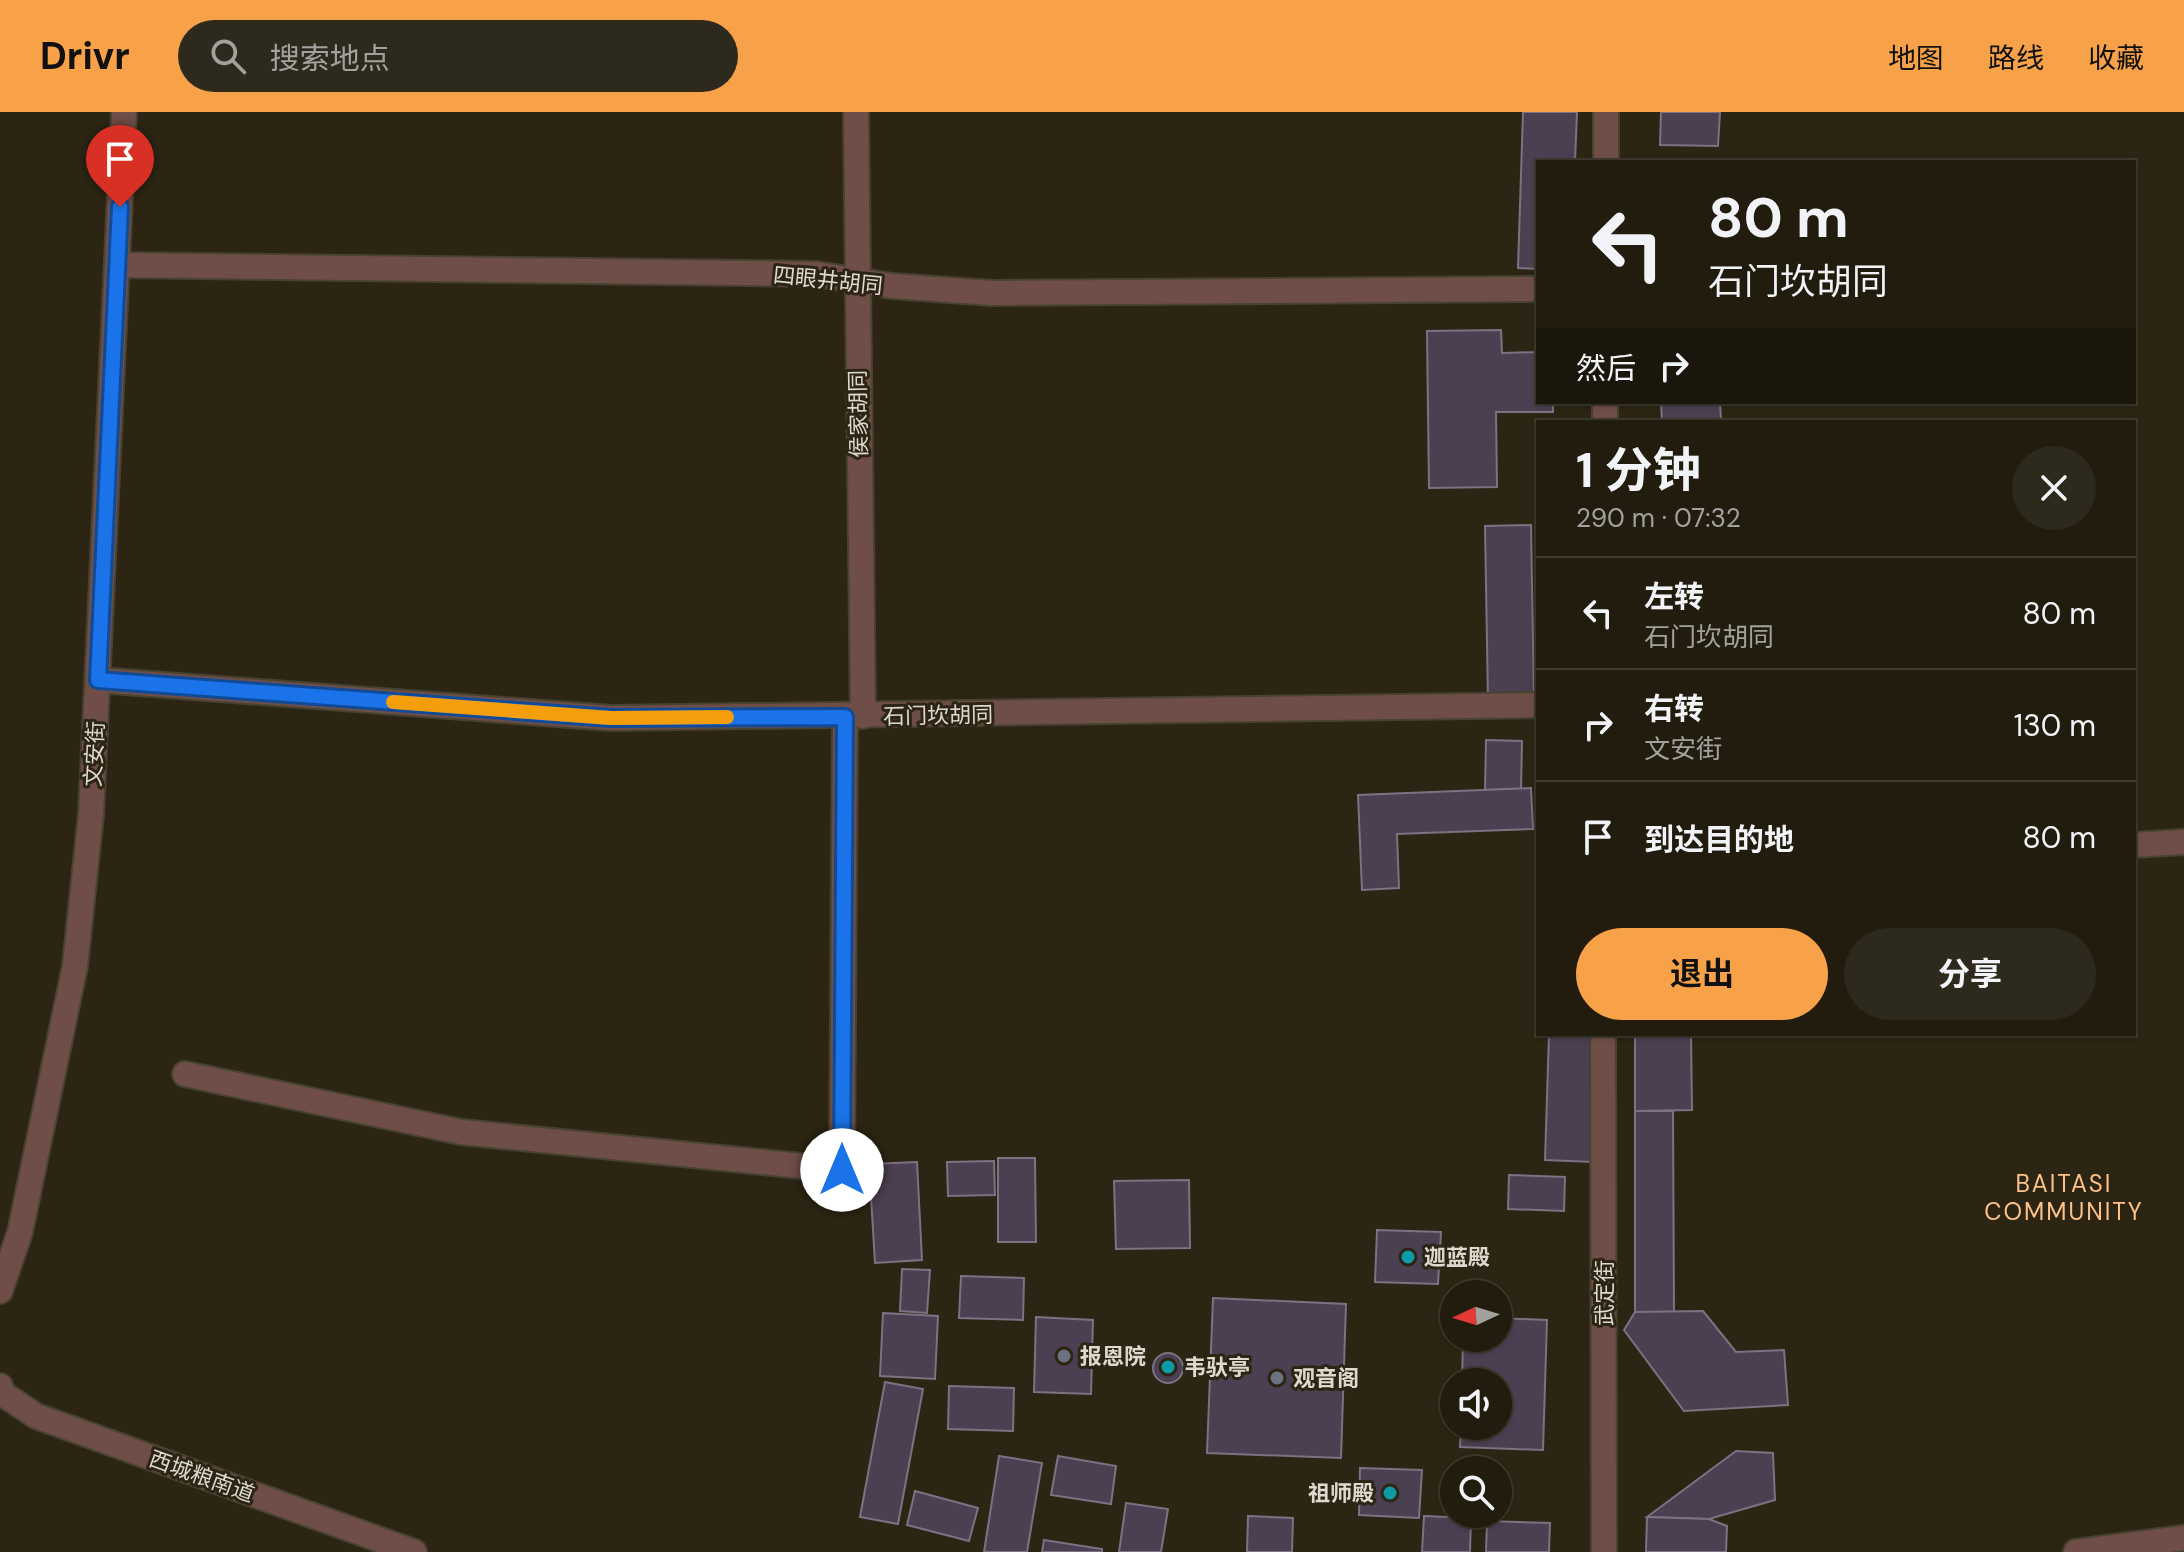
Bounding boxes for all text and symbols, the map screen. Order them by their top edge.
search box [178,20,738,92]
text: Drivr [40,31,130,81]
icon: search [206,34,250,78]
text: 搜索地点 [270,39,390,78]
text: 地图 [1888,40,1944,77]
text: 路线 [1988,40,2044,77]
text: 收藏 [2088,40,2144,77]
pin [86,125,154,207]
icon: arrive [98,137,142,181]
text: 80 m [1708,181,1849,254]
icon: left [1576,192,1680,296]
text: 石门坎胡同 [1708,258,1888,305]
street label: 四眼井胡同 [772,260,884,301]
icon: right [1652,344,1696,388]
text: 然后 [1576,349,1636,388]
street label: 侯家胡同 [843,370,874,458]
text: 1 分钟 [1576,439,1701,502]
button: close [2012,446,2096,530]
text: 290 m · 07:32 [1576,501,1741,535]
text: 左转 [1644,577,1704,616]
icon: left [1576,591,1620,635]
text: 80 m [2023,594,2096,633]
text: 石门坎胡同 [1644,620,1774,654]
text: 右转 [1644,689,1704,728]
street label: 石门坎胡同 [883,700,993,731]
icon: right [1576,703,1620,747]
text: 130 m [2014,706,2096,745]
street label: 文安街 [78,720,111,788]
text: 文安街 [1644,732,1722,766]
icon: arrive [1576,815,1620,859]
text: 80 m [2023,818,2096,857]
text: 到达目的地 [1644,820,1794,859]
button: 退出 [1576,928,1828,1020]
button: 分享 [1844,928,2096,1020]
position arrow [800,1128,884,1212]
district label: BAITASI COMMUNITY [1984,1168,2144,1227]
place label: 迦蓝殿 [1424,1243,1490,1272]
marker: 迦蓝殿 [1399,1248,1417,1266]
street label: 武定街 [1590,1260,1619,1326]
north arrow [1440,1280,1512,1352]
map controls [1440,1280,1512,1528]
place label: 报恩院 [1080,1342,1146,1371]
marker: 报恩院 [1055,1347,1073,1365]
place label: 韦驮亭 [1184,1353,1250,1382]
marker: 韦驮亭 [1159,1358,1177,1376]
place label: 观音阁 [1293,1364,1359,1393]
button: sound [1440,1368,1512,1440]
marker: 观音阁 [1268,1369,1286,1387]
street label: 西城粮南道 [145,1444,258,1509]
button: search [1440,1456,1512,1528]
place label: 祖师殿 [1308,1479,1374,1508]
marker: 祖师殿 [1381,1484,1399,1502]

